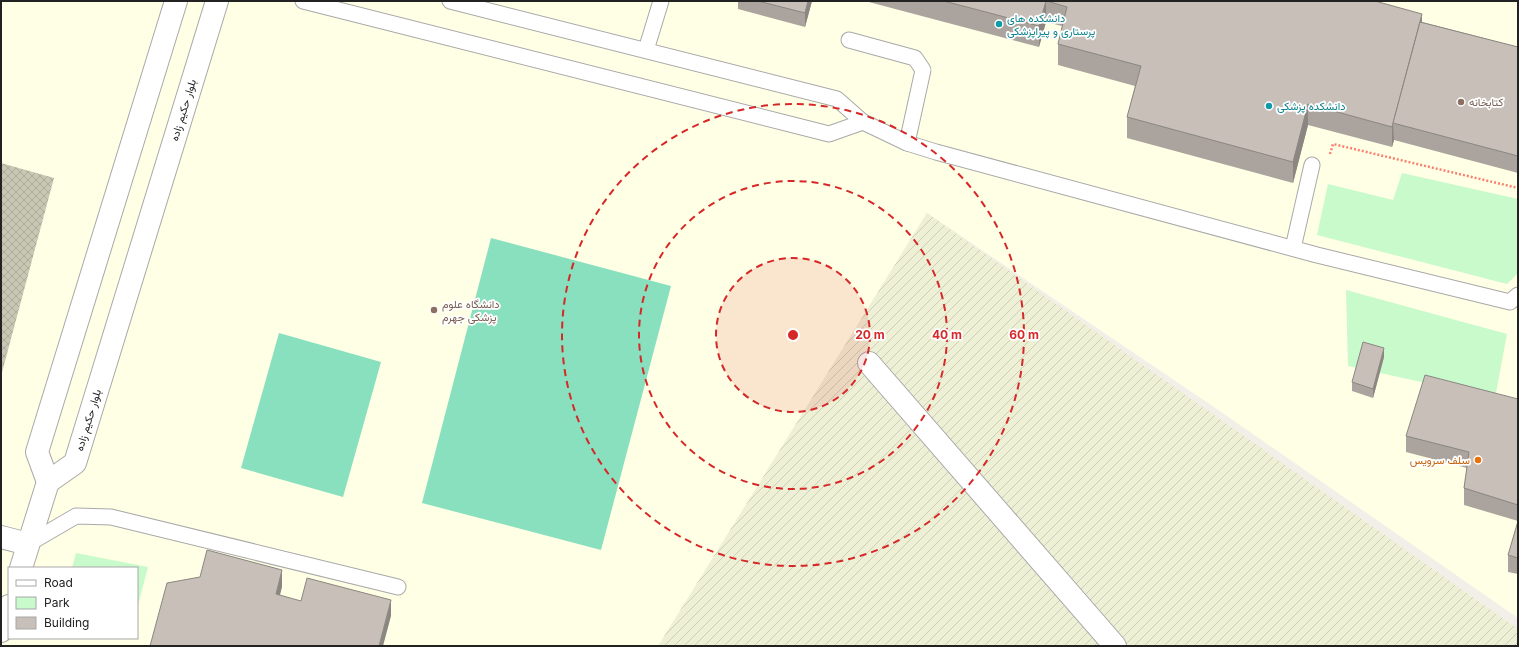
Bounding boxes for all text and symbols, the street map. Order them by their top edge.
place label: دانشکده های پرستاری و پیراپزشکی [1007,11,1096,39]
marker: دانشکده های پرستاری و پیراپزشکی [994,19,1004,29]
street label: بلوار حکیم زاده [167,77,200,143]
place label: کتابخانه [1469,95,1504,109]
marker: کتابخانه [1456,97,1466,107]
place label: دانشکده پزشکی [1277,99,1346,114]
marker: دانشکده پزشکی [1264,101,1274,111]
place label: دانشگاه علوم پزشکی جهرم [442,297,500,325]
marker: دانشگاه علوم پزشکی جهرم [429,305,439,315]
text: 20 m [855,327,885,342]
text: 40 m [932,327,962,342]
text: 60 m [1009,327,1039,342]
centre of rings [786,328,800,342]
street label: بلوار حکیم زاده [72,387,105,453]
place label: سلف سرویس [1410,453,1470,467]
marker: سلف سرویس [1473,455,1483,465]
legend [8,567,138,639]
text: Road [44,575,73,590]
text: Park [44,595,70,610]
text: Building [44,615,89,630]

